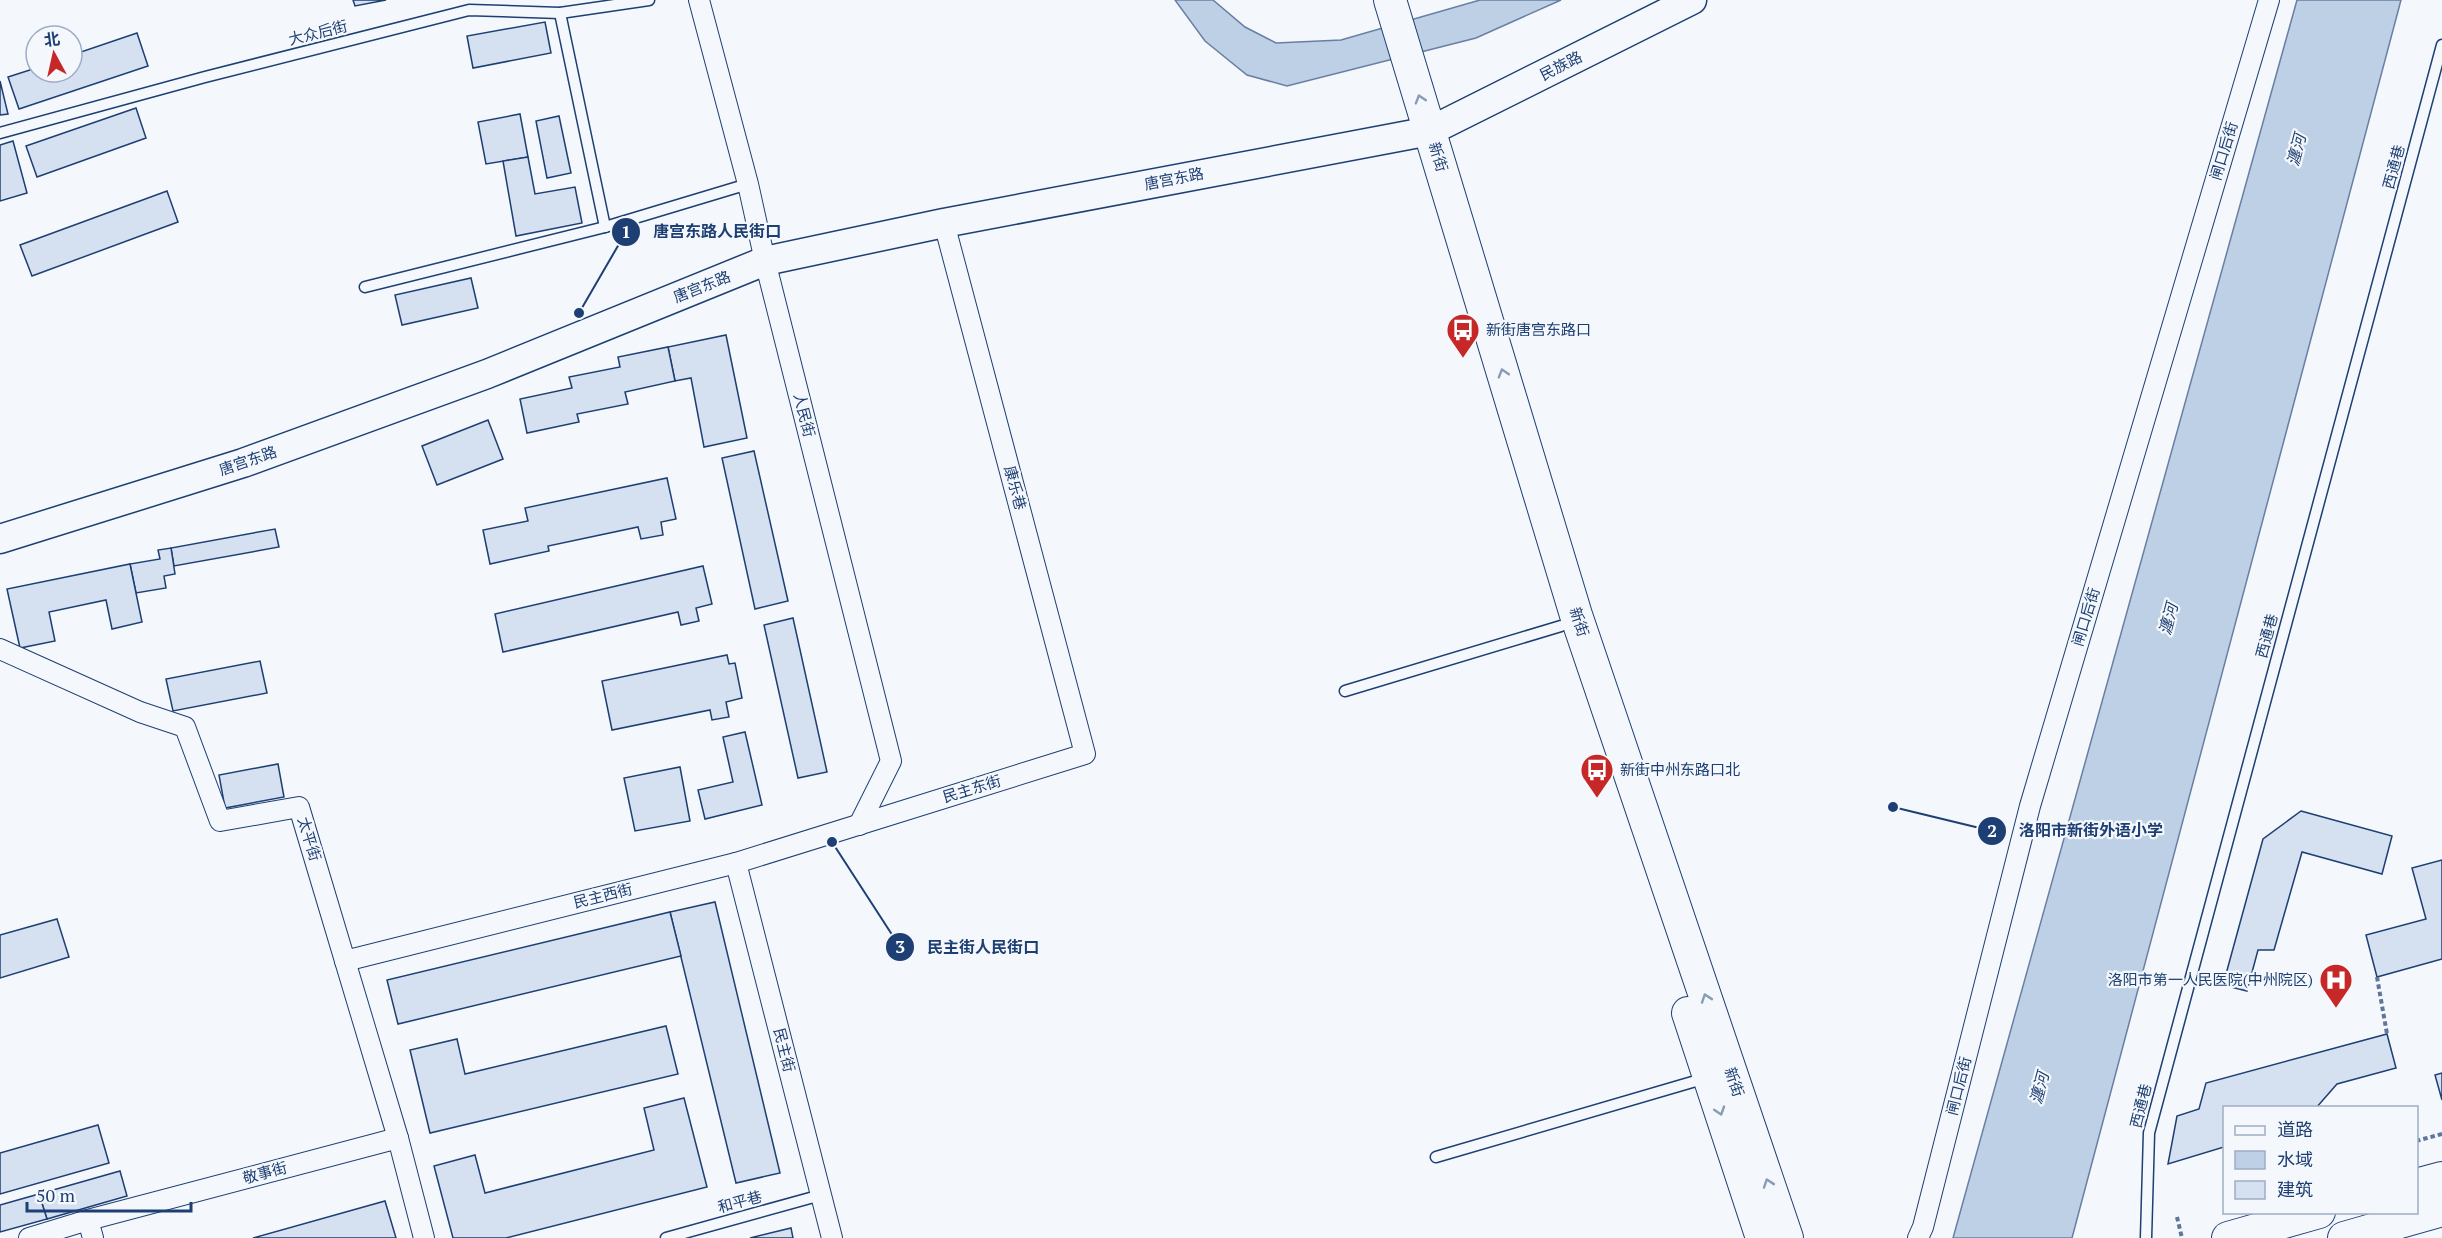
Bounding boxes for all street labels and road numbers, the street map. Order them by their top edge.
street label: 大众后街 [286,15,349,49]
street label: 民族路 [1536,46,1585,84]
street label: 闸口后街 [2205,119,2241,182]
street label: 新街 [1425,139,1453,174]
street label: 西通巷 [2378,142,2409,191]
street label: 唐宫东路 [1142,162,1205,194]
street label: 唐宫东路 [670,266,733,307]
street label: 人民街 [790,390,820,439]
street label: 唐宫东路 [216,441,279,479]
street label: 康乐巷 [1000,463,1031,512]
street label: 闸口后街 [2067,585,2103,648]
street label: 新街 [1566,604,1594,639]
street label: 西通巷 [2251,611,2282,660]
street label: 民主东街 [940,770,1003,806]
street label: 太平街 [294,814,326,863]
street label: 民主西街 [571,878,634,912]
street label: 民主街 [770,1025,800,1074]
street label: 闸口后街 [1941,1054,1975,1117]
street label: 新街 [1721,1064,1749,1099]
street label: 西通巷 [2125,1081,2155,1130]
street label: 敬事街 [240,1157,289,1188]
street label: 和平巷 [715,1186,764,1217]

